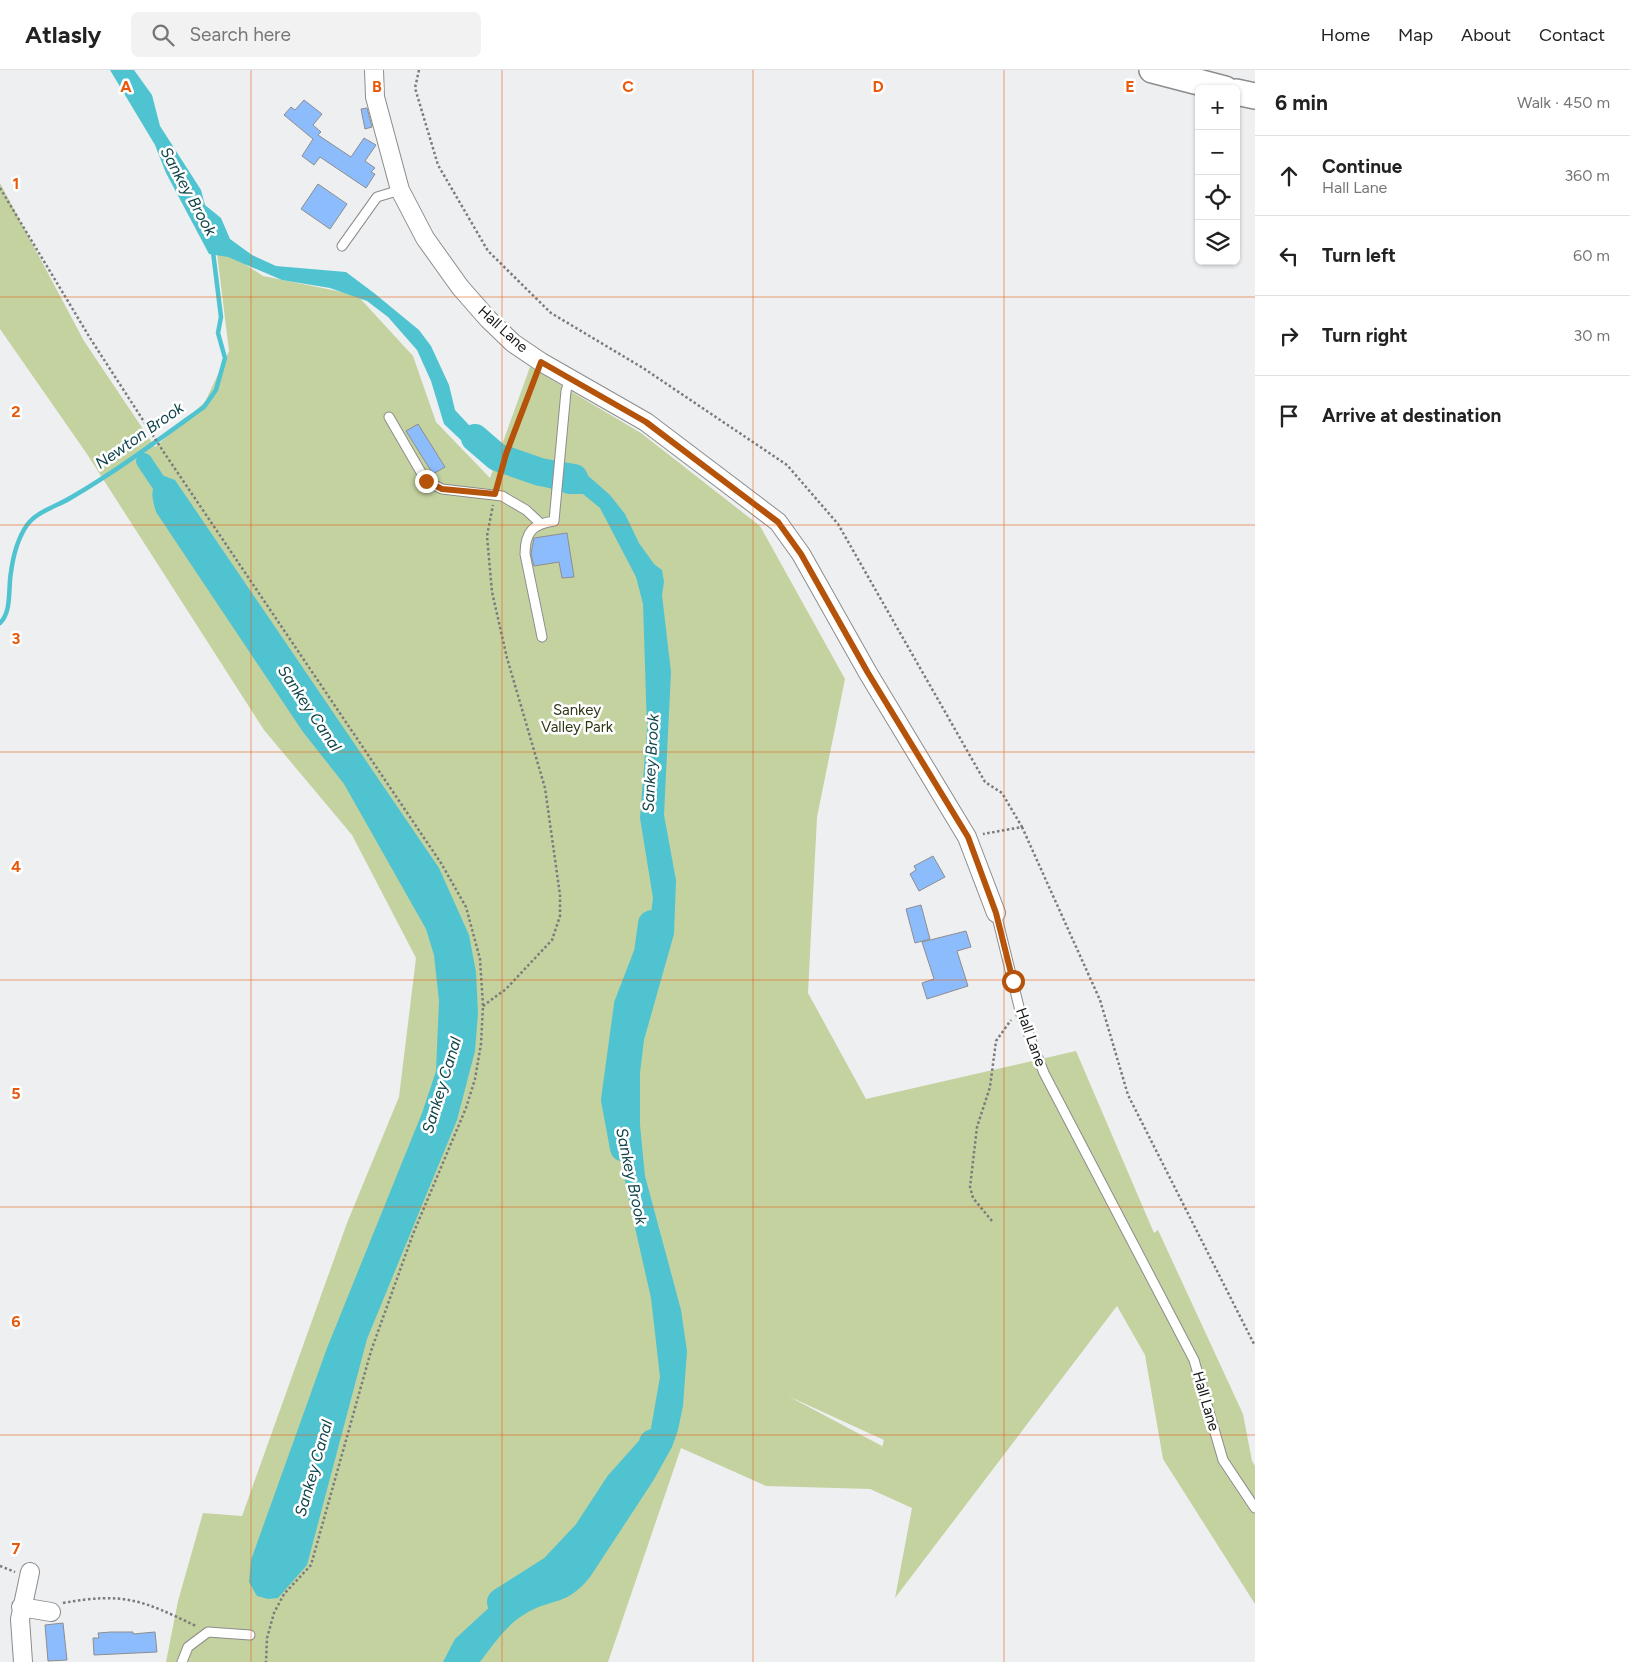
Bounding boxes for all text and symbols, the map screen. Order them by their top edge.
search box [131,12,481,57]
text: Atlasly [25,20,101,49]
icon: search [149,21,177,49]
text: Search here [189,23,291,46]
text: Home [1321,24,1370,46]
text: Map [1398,24,1433,46]
text: About [1461,24,1511,46]
text: Contact [1539,24,1605,46]
text: A [120,77,132,96]
text: B [372,77,382,96]
text: C [622,77,634,96]
text: D [872,77,884,96]
text: E [1125,77,1135,96]
map controls [1195,85,1240,265]
button: + [1195,85,1240,130]
text: 6 min [1275,90,1328,115]
text: Walk · 450 m [1517,93,1610,112]
button: − [1195,130,1240,175]
water label: Sankey Brook [156,144,221,240]
text: Continue [1322,155,1402,178]
icon: ahead [1275,162,1303,190]
text: 360 m [1564,166,1610,185]
text: 1 [13,174,19,193]
button: locate [1195,175,1240,220]
text: Hall Lane [1322,178,1387,197]
button: layers [1195,220,1240,265]
icon: left [1275,242,1303,270]
text: Turn left [1322,244,1396,267]
text: 60 m [1573,246,1610,265]
street label: Hall Lane [474,302,532,356]
icon: right [1275,322,1303,350]
text: Turn right [1322,324,1408,347]
text: 30 m [1573,326,1610,345]
water label: Newton Brook [91,397,188,473]
text: 2 [11,402,21,421]
icon: arrive [1275,402,1303,430]
text: Arrive at destination [1322,404,1501,427]
route end [415,470,438,493]
text: 3 [12,629,21,648]
water label: Sankey Canal [274,662,346,755]
park label: Sankey Valley Park [541,701,614,736]
water label: Sankey Brook [638,712,663,813]
text: 4 [11,857,21,876]
route start [1002,970,1025,993]
street label: Hall Lane [1012,1005,1050,1069]
water label: Sankey Canal [418,1034,465,1136]
text: 5 [11,1084,21,1103]
water label: Sankey Brook [612,1126,651,1227]
text: 6 [11,1312,21,1331]
street label: Hall Lane [1189,1369,1223,1433]
water label: Sankey Canal [291,1417,336,1519]
text: 7 [12,1539,21,1558]

